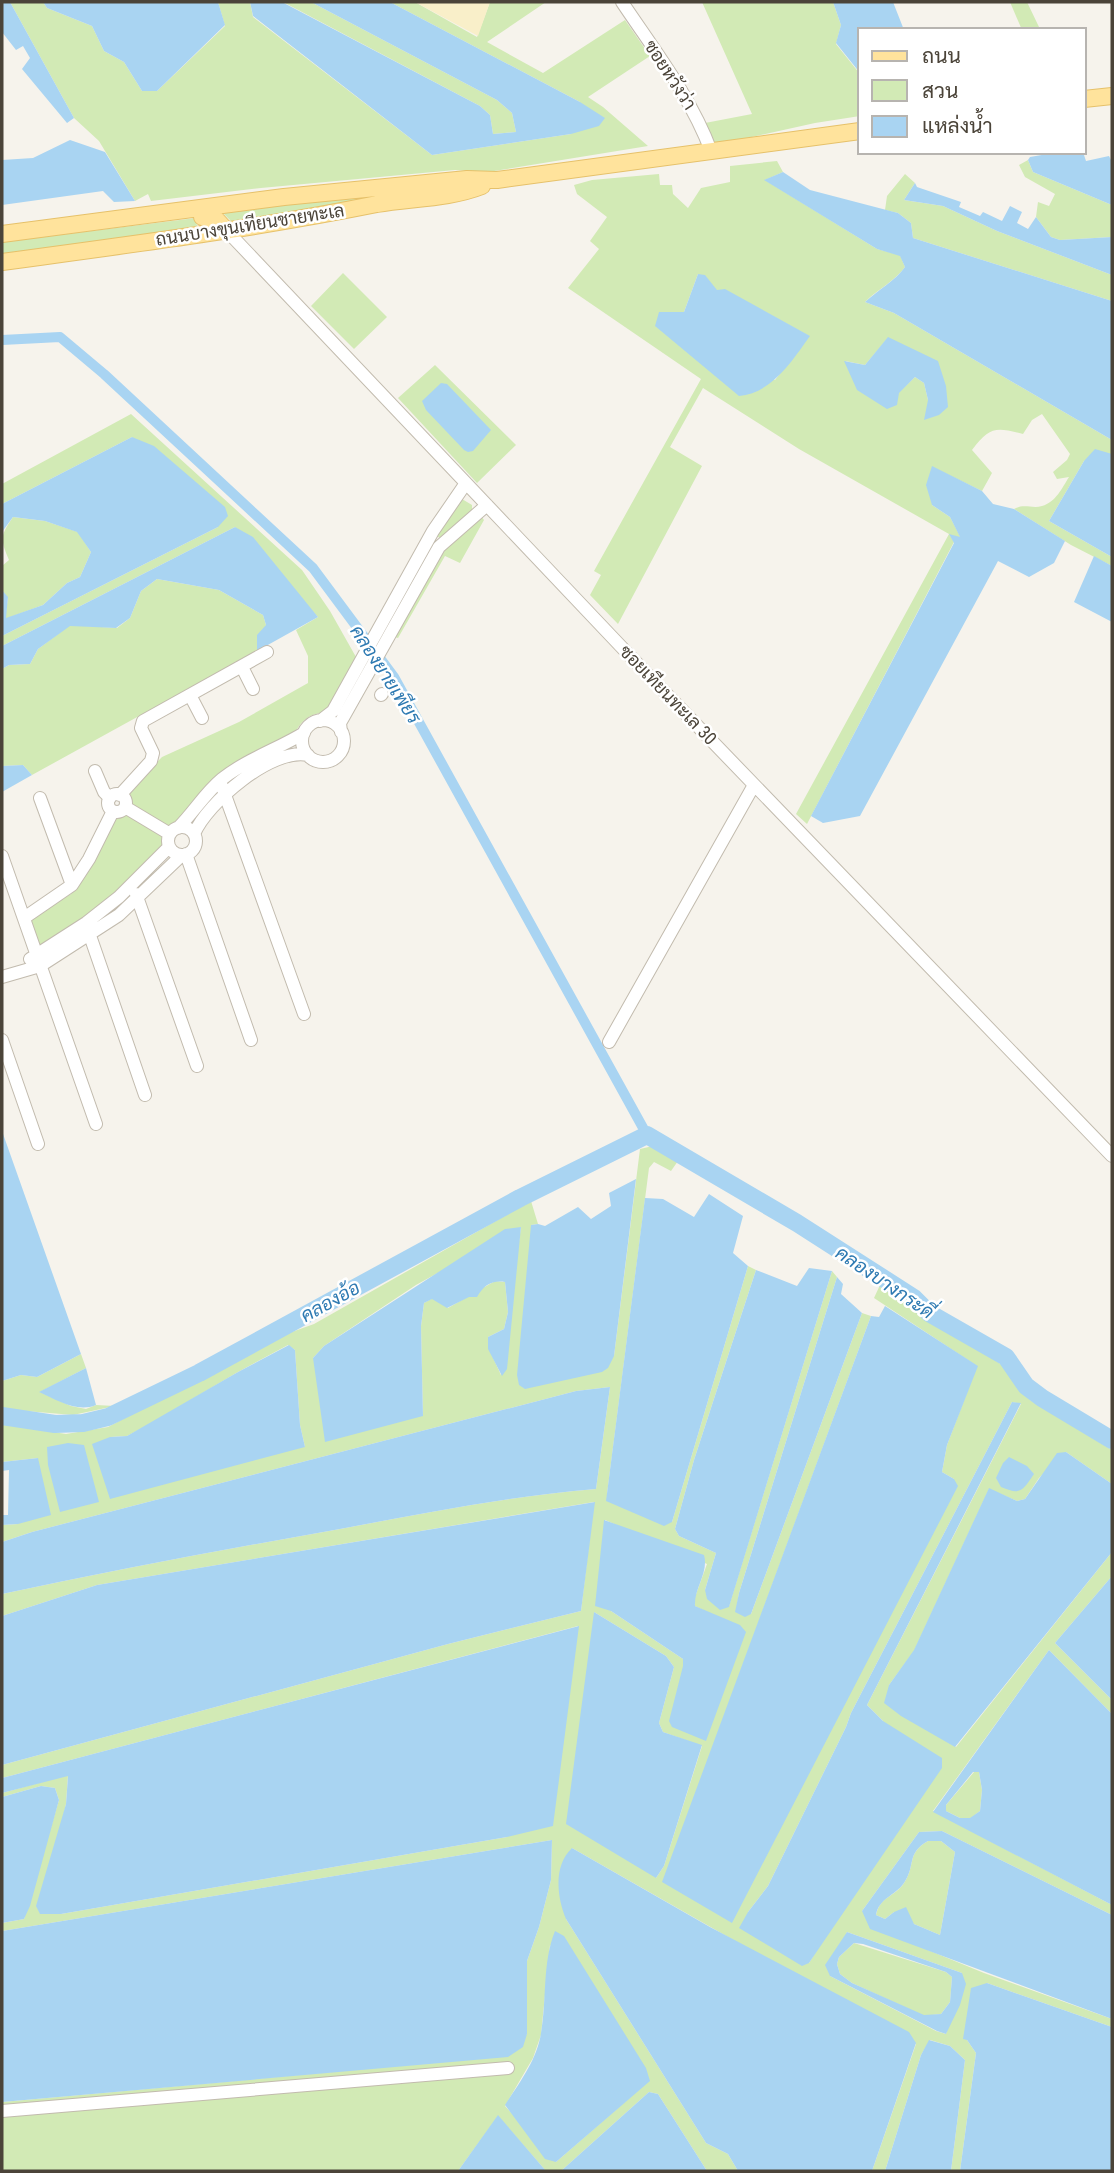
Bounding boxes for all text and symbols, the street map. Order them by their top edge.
legend [858,28,1086,154]
street label: ซอยหวังว่า [640,35,702,113]
text: ถนน [922,44,961,68]
text: สวน [922,79,958,103]
text: แหล่งน้ำ [922,108,993,138]
street label: ถนนบางขุนเทียนชายทะเล [154,197,346,252]
water label: คลองยายเพียร [345,620,427,729]
street label: ซอยเทียนทะเล 30 [615,639,723,749]
water label: คลองบางกระดี่ [831,1236,943,1325]
water label: คลองอ้อ [296,1276,364,1327]

